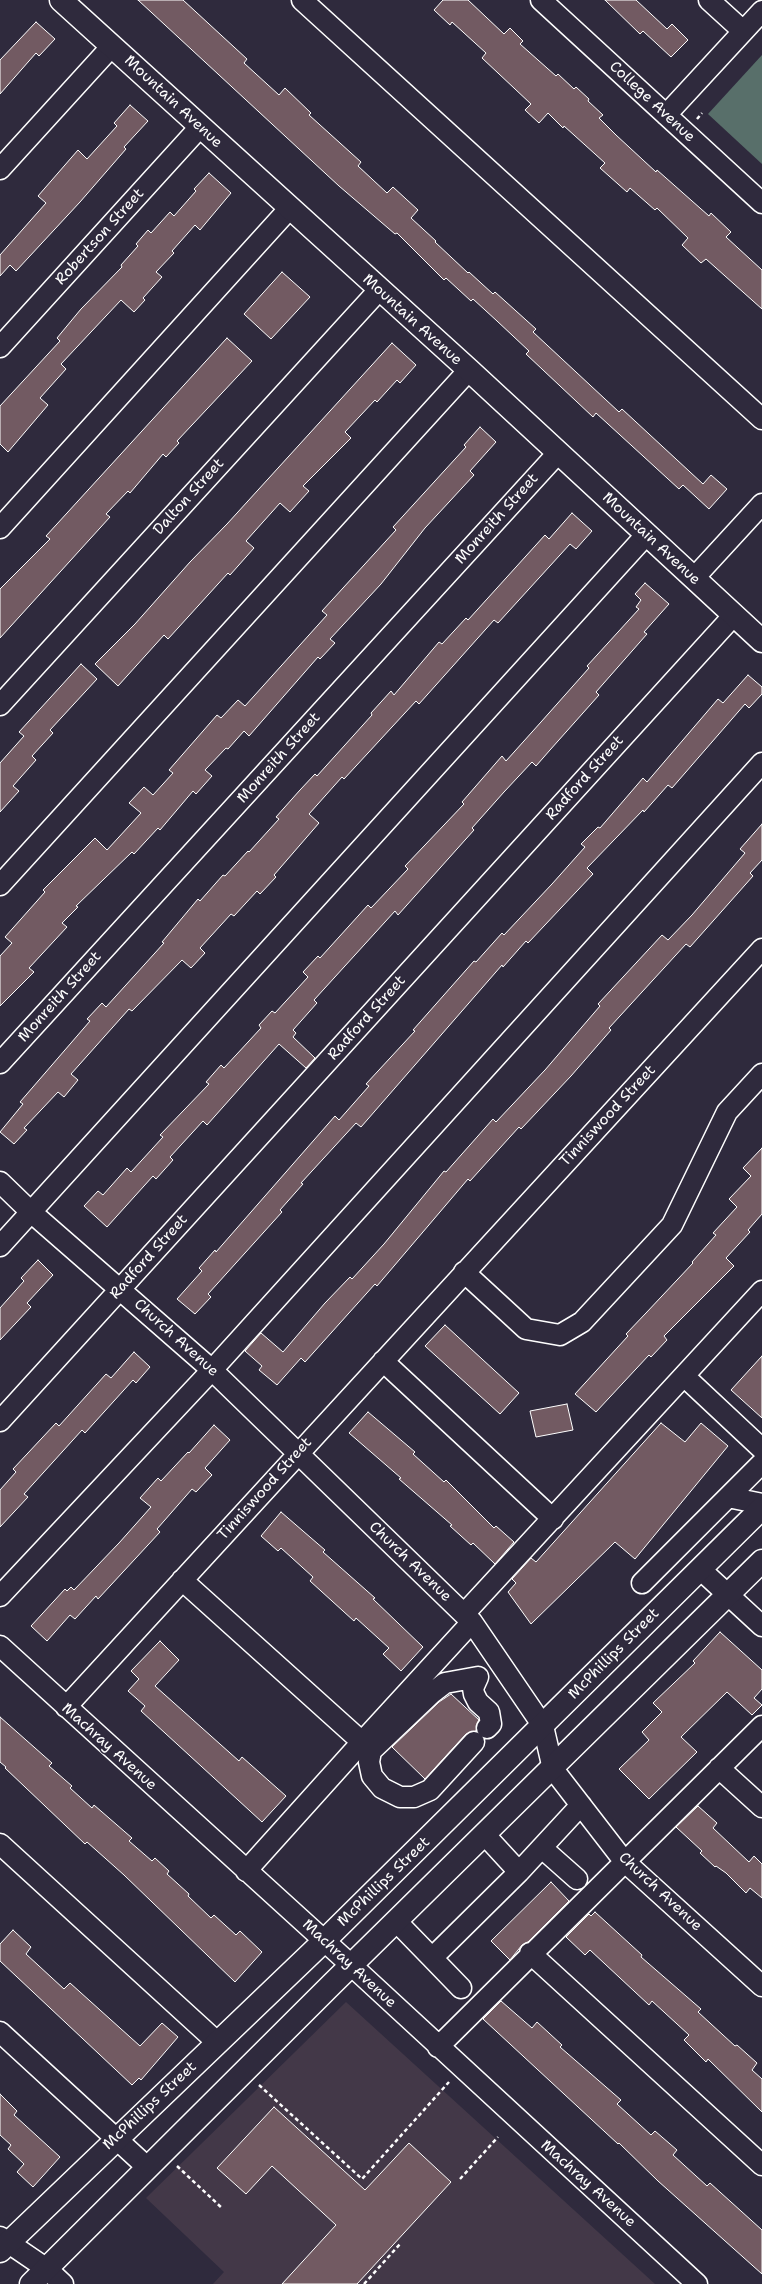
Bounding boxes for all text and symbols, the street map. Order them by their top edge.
street label: Mountain Avenue [120,52,226,152]
street label: College Avenue [605,58,699,146]
street label: Robertson Street [52,185,148,289]
street label: Mountain Avenue [359,271,465,369]
street label: Dalton Street [150,455,228,539]
street label: Monreith Street [452,470,542,568]
street label: Mountain Avenue [598,489,704,589]
street label: Monreith Street [234,709,324,807]
street label: Radford Street [542,732,628,824]
street label: Monreith Street [15,948,105,1046]
street label: Radford Street [324,972,410,1064]
street label: Tinniswood Street [556,1062,660,1170]
street label: Radford Street [106,1211,192,1303]
street label: Church Avenue [130,1295,222,1381]
street label: Tinniswood Street [214,1434,316,1544]
street label: Church Avenue [365,1518,455,1606]
street label: McPhillips Street [565,1605,663,1703]
street label: Machray Avenue [58,1700,160,1794]
street label: McPhillips Street [334,1833,434,1931]
street label: Church Avenue [615,1849,705,1935]
street label: Machray Avenue [298,1916,400,2012]
street label: McPhillips Street [99,2058,201,2154]
street label: Machray Avenue [537,2137,639,2231]

